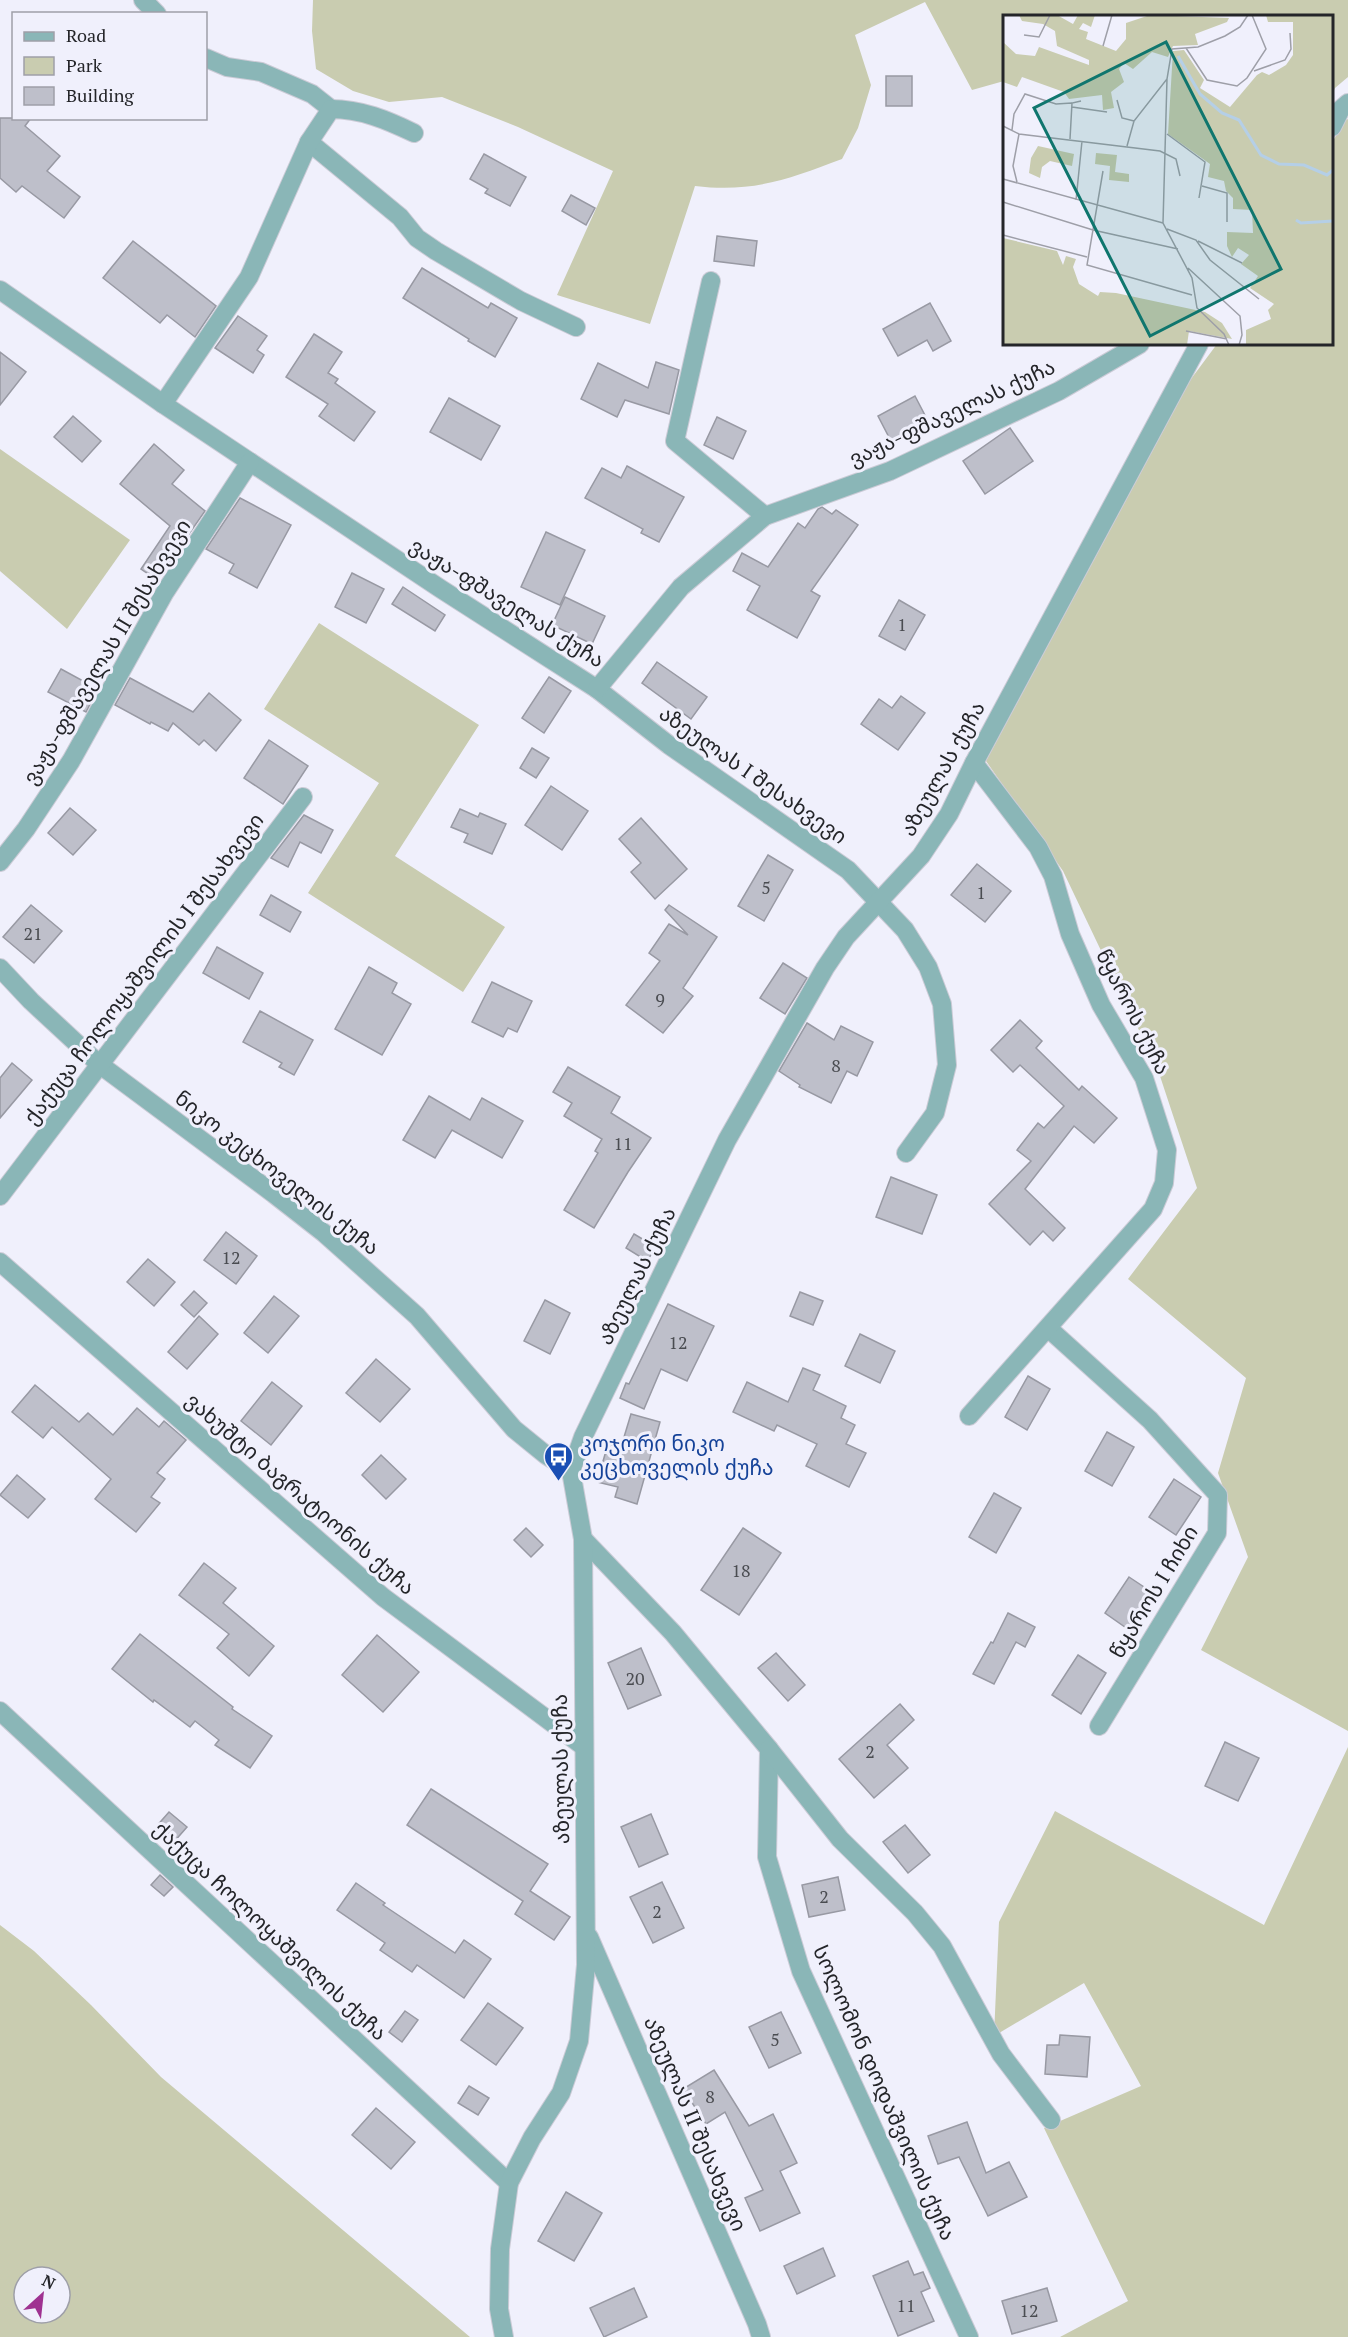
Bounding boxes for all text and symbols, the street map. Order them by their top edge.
legend [12,12,207,120]
inset map [1003,15,1333,345]
text: Road [66,23,106,47]
text: Park [66,53,103,77]
text: Building [66,83,134,107]
street label: ვაჟა-ფშაველას ქუჩა [844,352,1059,472]
street label: ვაჟა-ფშაველას II შესახვევი [16,514,197,789]
street label: ვაჟა-ფშაველას ქუჩა [405,531,610,673]
house number: 1 [897,612,907,636]
street label: აზეულას ქუჩა [893,696,991,841]
street label: აზეულას I შესახვევი [654,699,853,850]
street label: ქაქუცა ჩოლოყაშვილის I შესახვევი [17,807,270,1130]
house number: 5 [761,875,771,899]
house number: 1 [976,880,986,904]
house number: 21 [23,921,43,945]
street label: წყაროს ქუჩა [1090,944,1178,1079]
house number: 9 [655,987,665,1011]
house number: 8 [831,1053,841,1077]
street label: ნიკო კეცხოველის ქუჩა [170,1084,386,1261]
house number: 11 [613,1131,633,1155]
street label: აზეულას ქუჩა [591,1202,682,1349]
house number: 12 [221,1245,241,1269]
house number: 12 [668,1330,688,1354]
street label: ვახუშტი ბაგრატიონის ქუჩა [180,1386,421,1601]
place label: კოჯორი ნიკო კეცხოველის ქუჩა [580,1429,774,1481]
bus stop icon: კოჯორი ნიკო კეცხოველის ქუჩა [543,1440,575,1482]
street label: წყაროს I ჩიხი [1102,1520,1204,1663]
house number: 18 [731,1558,751,1582]
house number: 20 [625,1666,645,1690]
street label: აზეულას ქუჩა [545,1694,575,1844]
house number: 2 [865,1739,875,1763]
street label: ქაქუცა ჩოლოყაშვილის ქუჩა [148,1814,394,2046]
house number: 2 [819,1884,829,1908]
house number: 2 [652,1899,662,1923]
street label: სოლომონ დოდაშვილის ქუჩა [807,1941,963,2245]
street label: აზეულას II შესახვევი [638,2012,754,2235]
house number: 5 [770,2027,780,2051]
house number: 8 [705,2084,715,2108]
north arrow [12,2265,72,2325]
text: N [38,2269,59,2294]
house number: 11 [896,2293,916,2317]
house number: 12 [1019,2298,1039,2322]

